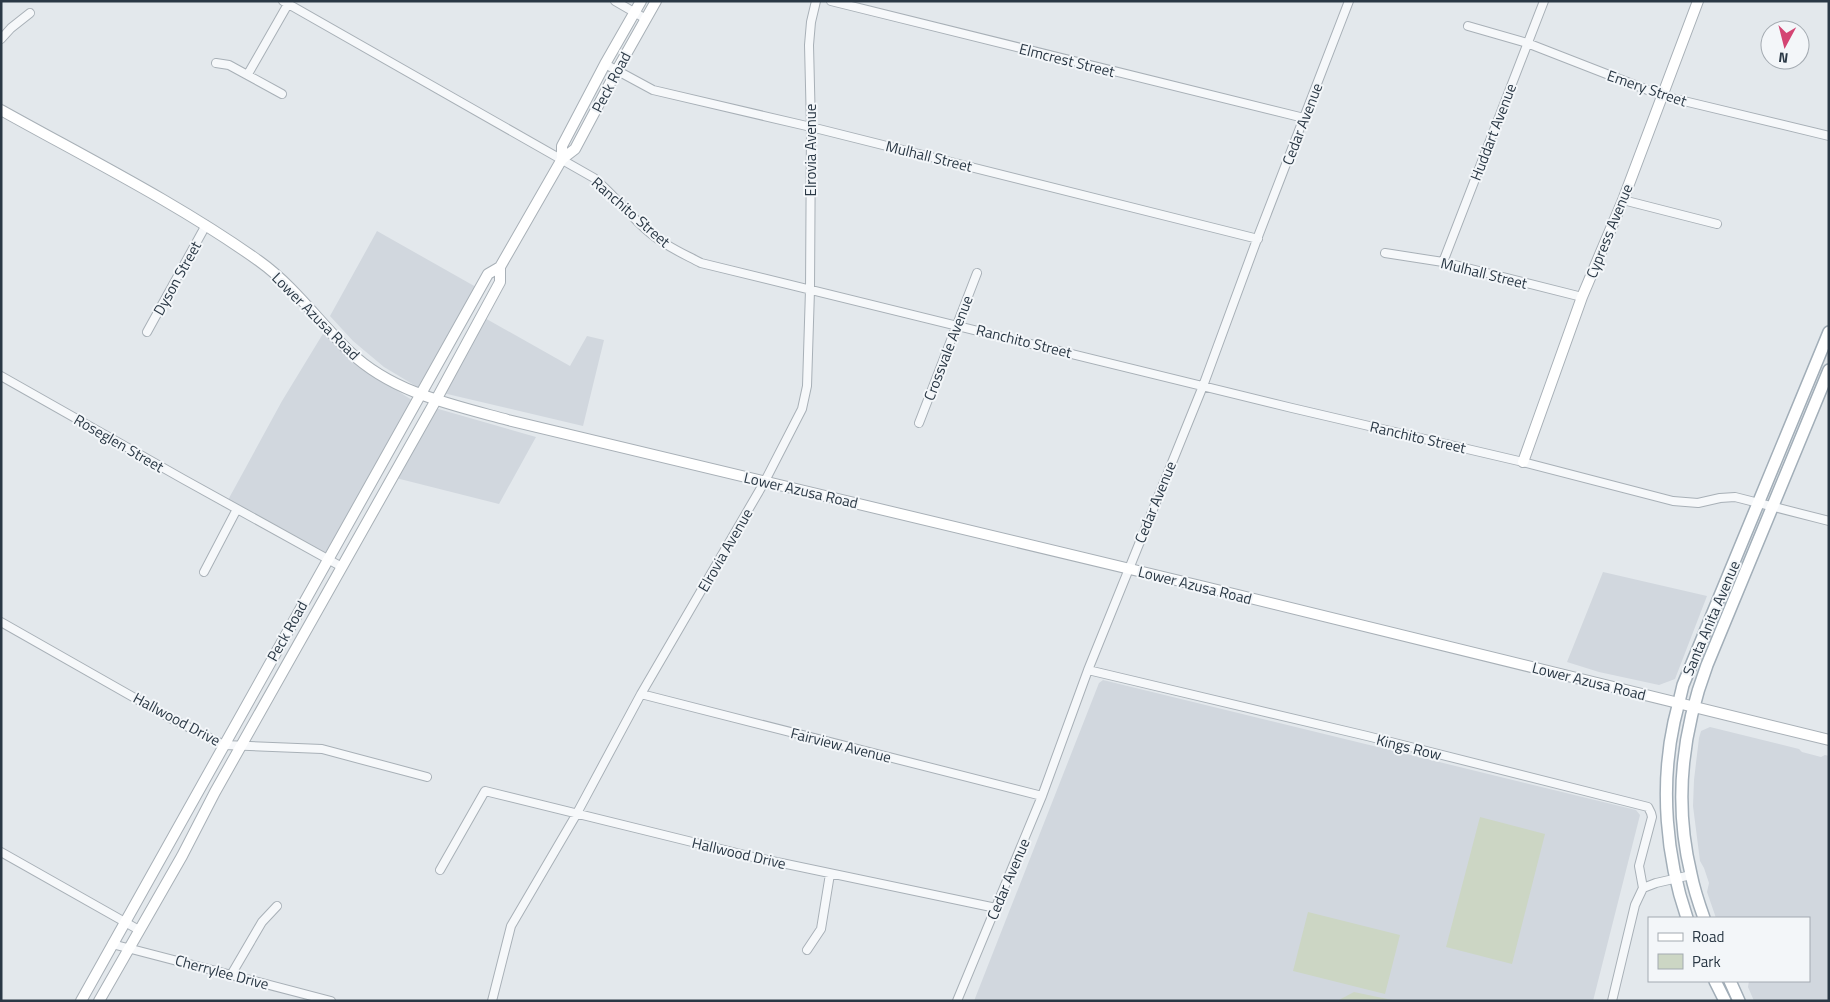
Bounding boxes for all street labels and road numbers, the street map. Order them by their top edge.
street label: Elmcrest Street [1017,37,1118,83]
street label: Peck Road [585,47,637,117]
street label: Emery Street [1604,64,1691,113]
street label: Cedar Avenue [1276,80,1328,168]
street label: Huddart Avenue [1464,80,1522,184]
street label: Elrovia Avenue [799,104,822,196]
street label: Mulhall Street [883,134,975,178]
street label: Ranchito Street [587,171,676,253]
street label: Cypress Avenue [1580,180,1638,282]
street label: Dyson Street [147,236,207,319]
street label: Mulhall Street [1438,251,1530,295]
street label: Lower Azusa Road [267,267,365,365]
street label: Crossvale Avenue [917,292,979,404]
street label: Ranchito Street [974,318,1075,364]
street label: Roseglen Street [70,408,169,478]
street label: Ranchito Street [1368,415,1469,459]
street label: Cedar Avenue [1128,458,1182,546]
street label: Lower Azusa Road [742,466,860,514]
street label: Elrovia Avenue [692,504,758,596]
street label: Santa Anita Avenue [1676,557,1746,679]
street label: Lower Azusa Road [1136,560,1254,610]
street label: Peck Road [261,597,313,665]
street label: Lower Azusa Road [1530,656,1648,706]
street label: Hallwood Drive [129,686,225,752]
street label: Fairview Avenue [788,721,894,769]
street label: Kings Row [1374,728,1444,766]
street label: Hallwood Drive [690,831,788,875]
street label: Cedar Avenue [981,835,1035,923]
street label: Cherrylee Drive [173,948,271,996]

